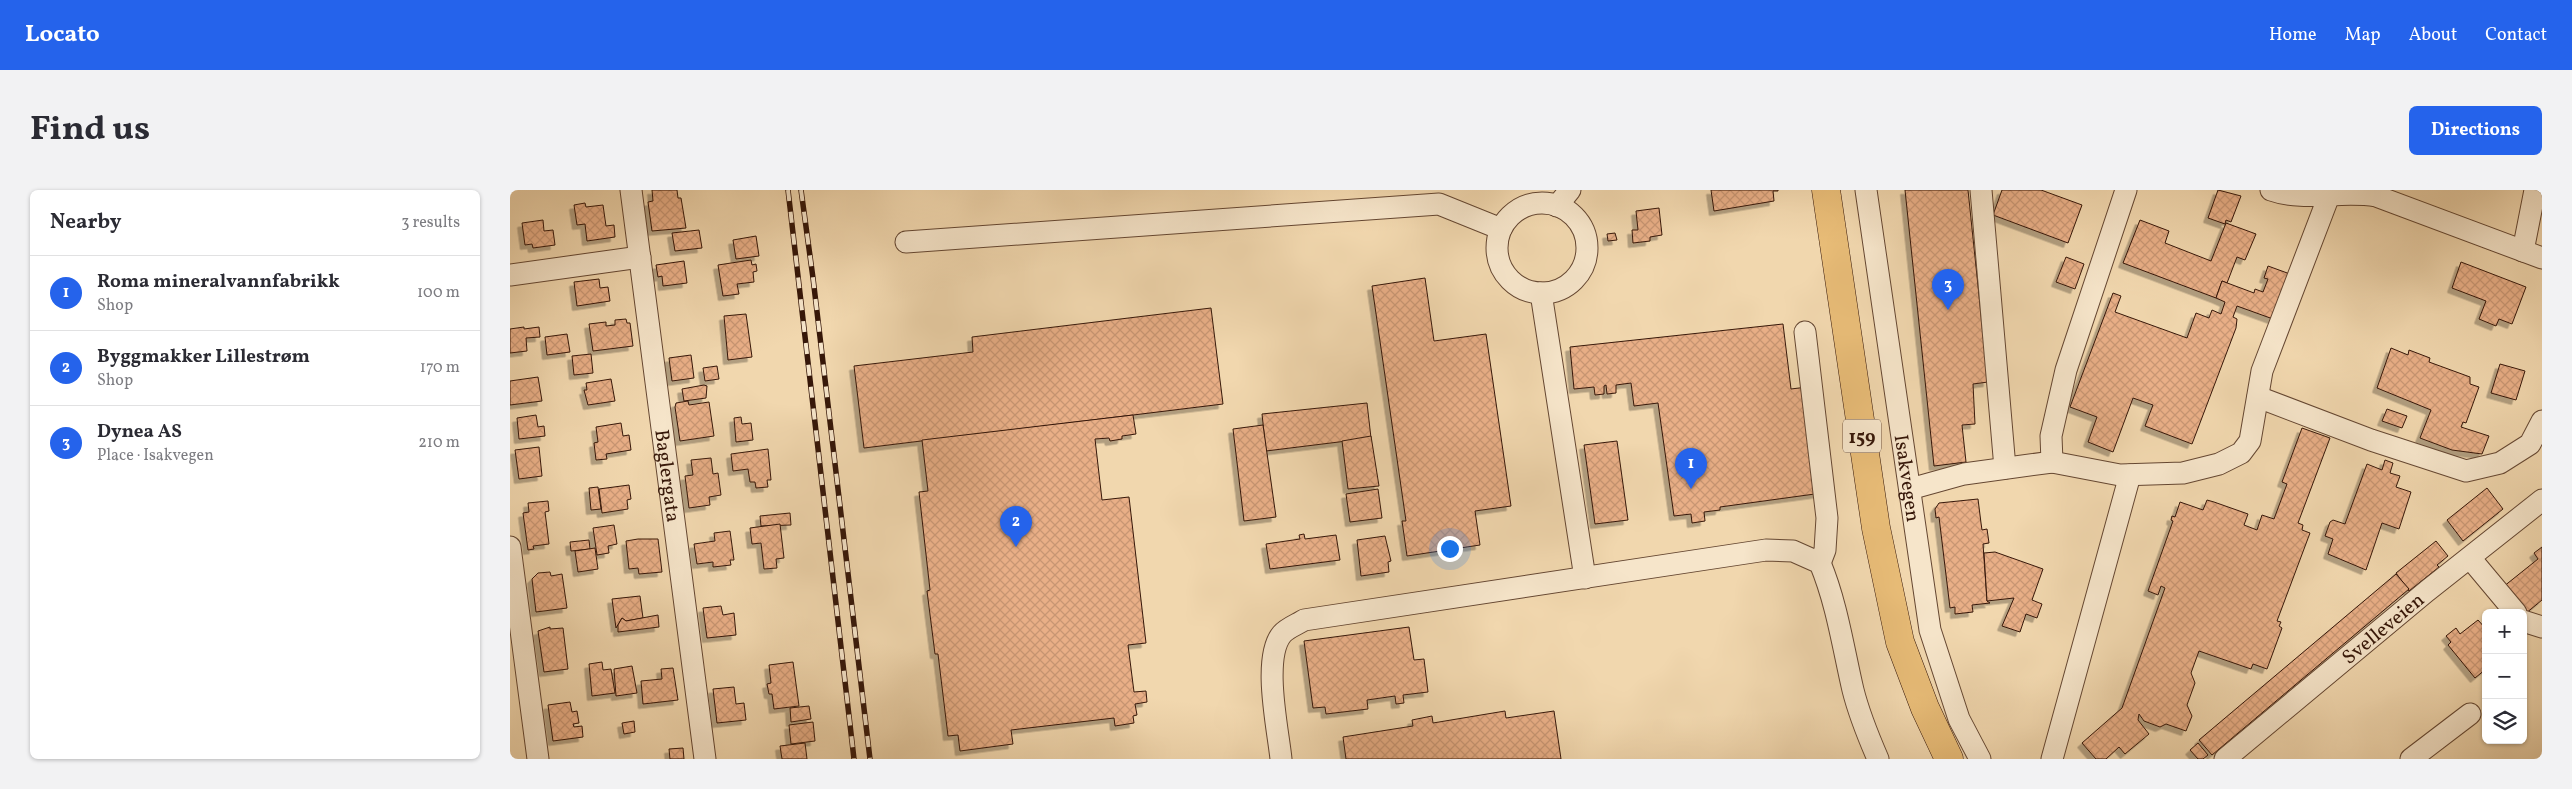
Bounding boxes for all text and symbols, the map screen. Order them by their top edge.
text: Locato [25,18,100,52]
text: Home [2269,23,2317,48]
text: Map [2345,23,2381,48]
text: About [2409,23,2457,48]
text: Contact [2485,23,2547,48]
text: Find us [30,106,150,154]
button: Directions [2409,106,2542,155]
text: Nearby [50,208,121,237]
text: 3 results [401,212,460,234]
text: Roma mineralvannfabrikk [97,269,340,295]
pin: 3 [1932,269,1964,310]
text: 1 [63,282,69,304]
text: 100 m [417,282,460,304]
text: Shop [97,295,133,317]
text: Byggmakker Lillestrøm [97,344,310,370]
text: 2 [62,357,70,379]
text: 170 m [420,357,460,379]
text: Shop [97,370,133,392]
text: Dynea AS [97,419,182,445]
road number: 159 [1843,420,1881,452]
street label: Baglergata [646,428,686,524]
text: 3 [62,432,70,454]
text: 210 m [418,432,460,454]
street label: Isakvegen [1886,433,1926,524]
text: Place · Isakvegen [97,445,214,467]
pin: 1 [1675,448,1707,489]
pin: 2 [1000,506,1032,547]
your location [1437,536,1463,562]
street label: Svelleveien [2337,587,2431,672]
map controls [2482,609,2527,744]
button: + [2482,609,2527,654]
button: − [2482,654,2527,699]
button: layers [2482,699,2527,744]

